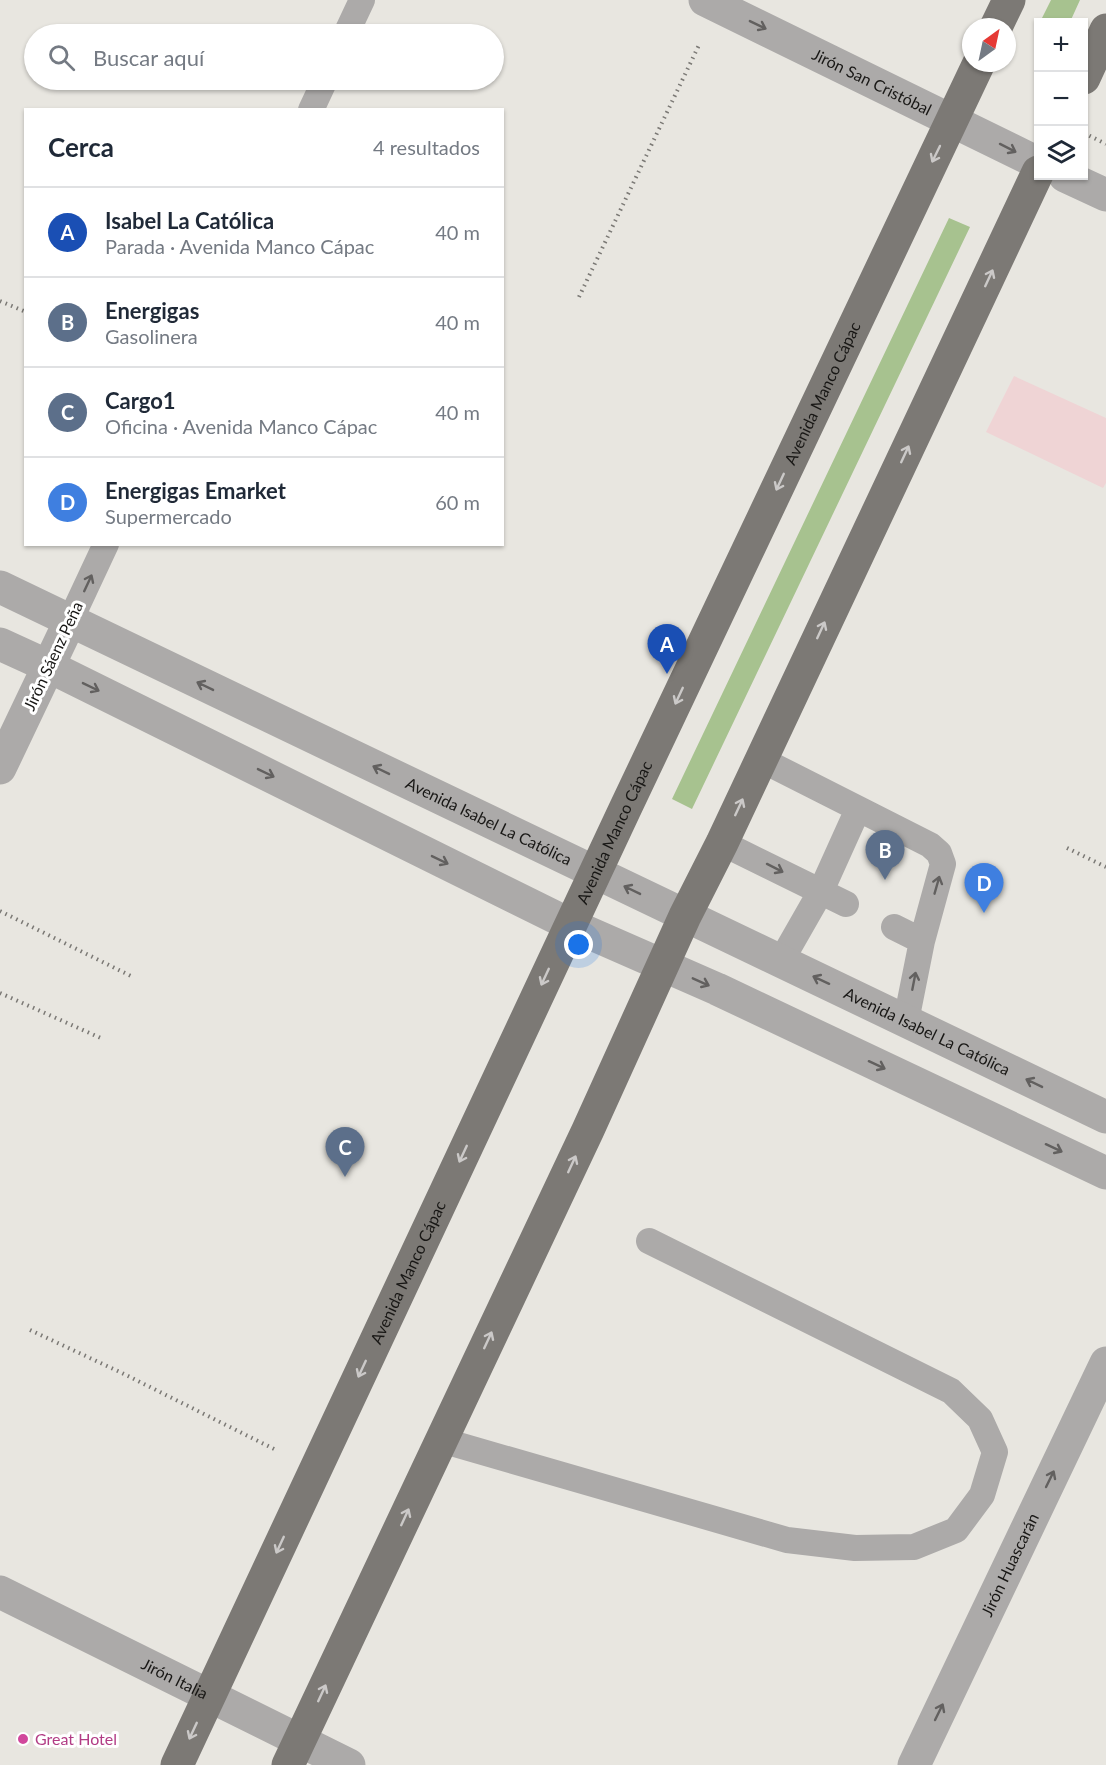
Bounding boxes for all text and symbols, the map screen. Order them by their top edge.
north arrow [962,18,1016,72]
map controls [1034,18,1088,180]
button: + [1034,18,1088,72]
one-way arrow [748,20,766,32]
search box [24,24,504,90]
icon: search [45,41,78,74]
text: Buscar aquí [93,44,204,71]
street label: Jirón San Cristóbal [810,44,935,119]
button: − [1034,72,1088,126]
button: layers [1034,126,1088,180]
text: Cerca [48,131,114,163]
text: 4 resultados [373,135,480,159]
one-way arrow [999,142,1017,154]
one-way arrow [929,144,941,162]
text: Isabel La Católica [105,207,274,234]
text: A [61,220,74,244]
text: 40 m [435,220,480,244]
text: Parada · Avenida Manco Cápac [105,234,374,258]
one-way arrow [983,269,995,287]
text: Energigas [105,297,199,324]
text: B [61,310,74,334]
text: 40 m [435,310,480,334]
street label: Avenida Manco Cápac [780,318,864,468]
text: Gasolinera [105,324,198,348]
text: Cargo1 [105,387,176,414]
text: C [61,400,74,424]
text: 40 m [435,400,480,424]
text: Oficina · Avenida Manco Cápac [105,414,377,438]
one-way arrow [900,445,912,463]
one-way arrow [774,472,786,490]
text: Energigas Emarket [105,477,286,504]
text: D [60,490,75,514]
text: 60 m [435,490,480,514]
text: Supermercado [105,504,232,528]
one-way arrow [82,574,94,592]
street label: Jirón Sáenz Peña [19,598,86,713]
one-way arrow [816,622,828,640]
pin: A [648,624,686,674]
one-way arrow [196,679,214,691]
one-way arrow [81,682,99,693]
one-way arrow [672,686,684,704]
street label: Avenida Manco Cápac [572,757,656,907]
one-way arrow [372,764,390,776]
one-way arrow [256,768,274,780]
street label: Avenida Isabel La Católica [403,773,575,869]
one-way arrow [733,798,745,816]
pin: B [866,830,904,880]
one-way arrow [431,855,449,866]
one-way arrow [765,863,783,874]
pin: D [964,864,1004,913]
one-way arrow [932,876,944,895]
one-way arrow [624,884,642,896]
your location [564,930,593,959]
one-way arrow [539,968,551,986]
one-way arrow [909,972,920,991]
one-way arrow [812,974,830,986]
one-way arrow [691,977,709,989]
street label: Avenida Isabel La Católica [841,983,1013,1079]
one-way arrow [868,1060,886,1072]
one-way arrow [1026,1076,1044,1088]
pin: C [326,1128,364,1177]
one-way arrow [1044,1143,1062,1155]
one-way arrow [456,1145,468,1163]
one-way arrow [566,1156,578,1174]
street label: Avenida Manco Cápac [366,1197,449,1347]
one-way arrow [483,1332,495,1350]
one-way arrow [356,1359,368,1377]
one-way arrow [1045,1471,1057,1489]
one-way arrow [400,1508,412,1526]
street label: Jirón Huascarán [976,1510,1042,1619]
one-way arrow [273,1536,285,1554]
street label: Jirón Italia [139,1654,211,1703]
one-way arrow [316,1685,328,1703]
one-way arrow [934,1704,946,1722]
one-way arrow [186,1721,198,1739]
place label: Great Hotel [35,1729,117,1748]
marker: Great Hotel [16,1732,30,1746]

